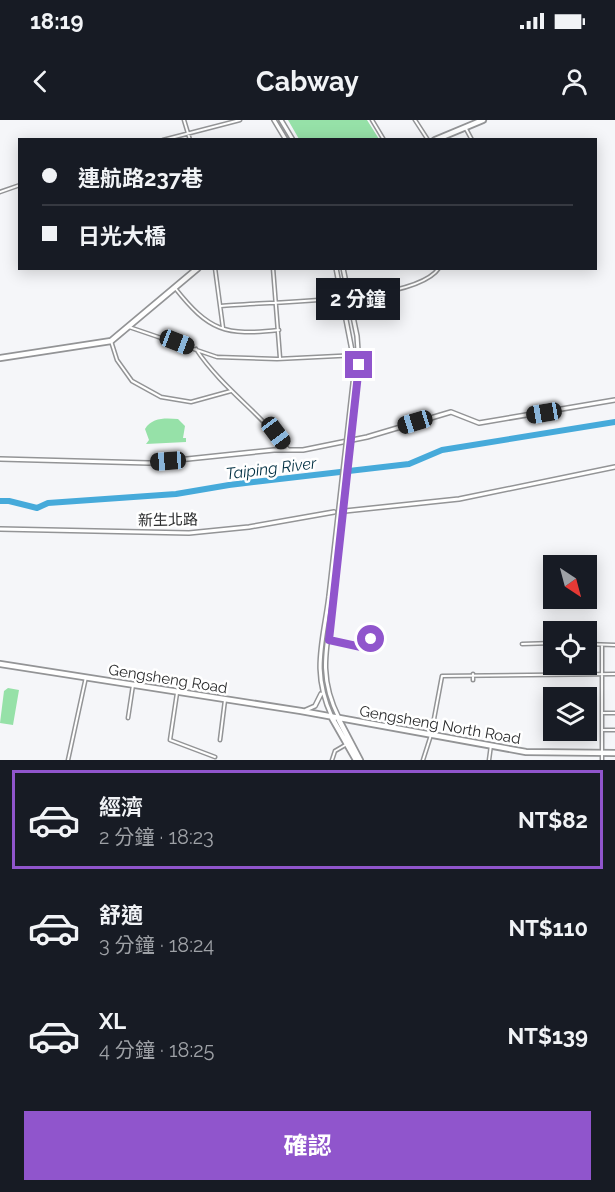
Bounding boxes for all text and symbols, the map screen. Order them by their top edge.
text: 18:19 [30,8,83,34]
icon: back [24,65,57,98]
icon: person [558,65,591,98]
text: Cabway [256,66,359,97]
text: 連航路237巷 [78,165,203,191]
text: 日光大橋 [78,223,166,249]
callout: 2 分鐘 [317,278,401,320]
text: 2 分鐘 [330,287,386,311]
car [157,327,197,357]
route end [345,351,372,378]
car [525,401,563,425]
car [395,408,435,436]
car [258,413,294,453]
car [149,451,187,471]
water label: Taiping River [225,453,318,483]
street label: 新生北路 [138,510,198,530]
north arrow [543,555,597,609]
map controls [543,555,597,741]
button: locate [543,621,597,675]
route start [357,625,384,652]
street label: Gengsheng Road [107,661,229,697]
button: layers [543,687,597,741]
street label: Gengsheng North Road [358,702,522,748]
icon: car [27,793,81,847]
text: 經濟 [99,794,143,820]
text: NT$82 [518,807,588,833]
text: 2 分鐘 · 18:23 [99,825,214,849]
icon: car [27,901,81,955]
text: 舒適 [99,902,143,928]
text: NT$110 [508,915,588,941]
text: 3 分鐘 · 18:24 [99,933,214,957]
text: XL [99,1008,126,1034]
icon: car [27,1009,81,1063]
text: NT$139 [508,1023,588,1049]
text: 4 分鐘 · 18:25 [99,1038,215,1062]
button: 確認 [24,1111,591,1180]

